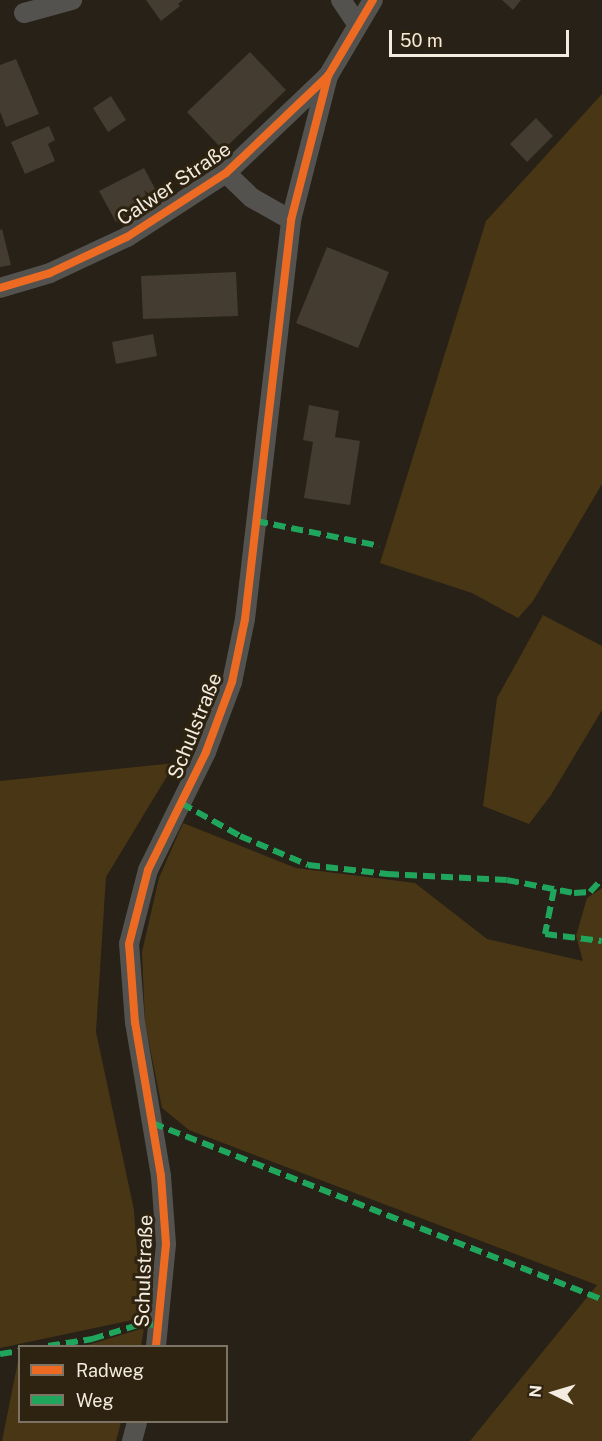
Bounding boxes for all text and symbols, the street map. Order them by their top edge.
scale bar [392,18,572,56]
text: 50 m [400,30,443,51]
street label: Calwer Straße [112,137,236,231]
street label: Schulstraße [163,669,227,783]
street label: Schulstraße [130,1214,158,1328]
legend [18,1345,228,1423]
text: Radweg [76,1360,144,1381]
north arrow [524,1363,584,1423]
text: N [526,1384,546,1398]
text: Weg [76,1390,114,1411]

